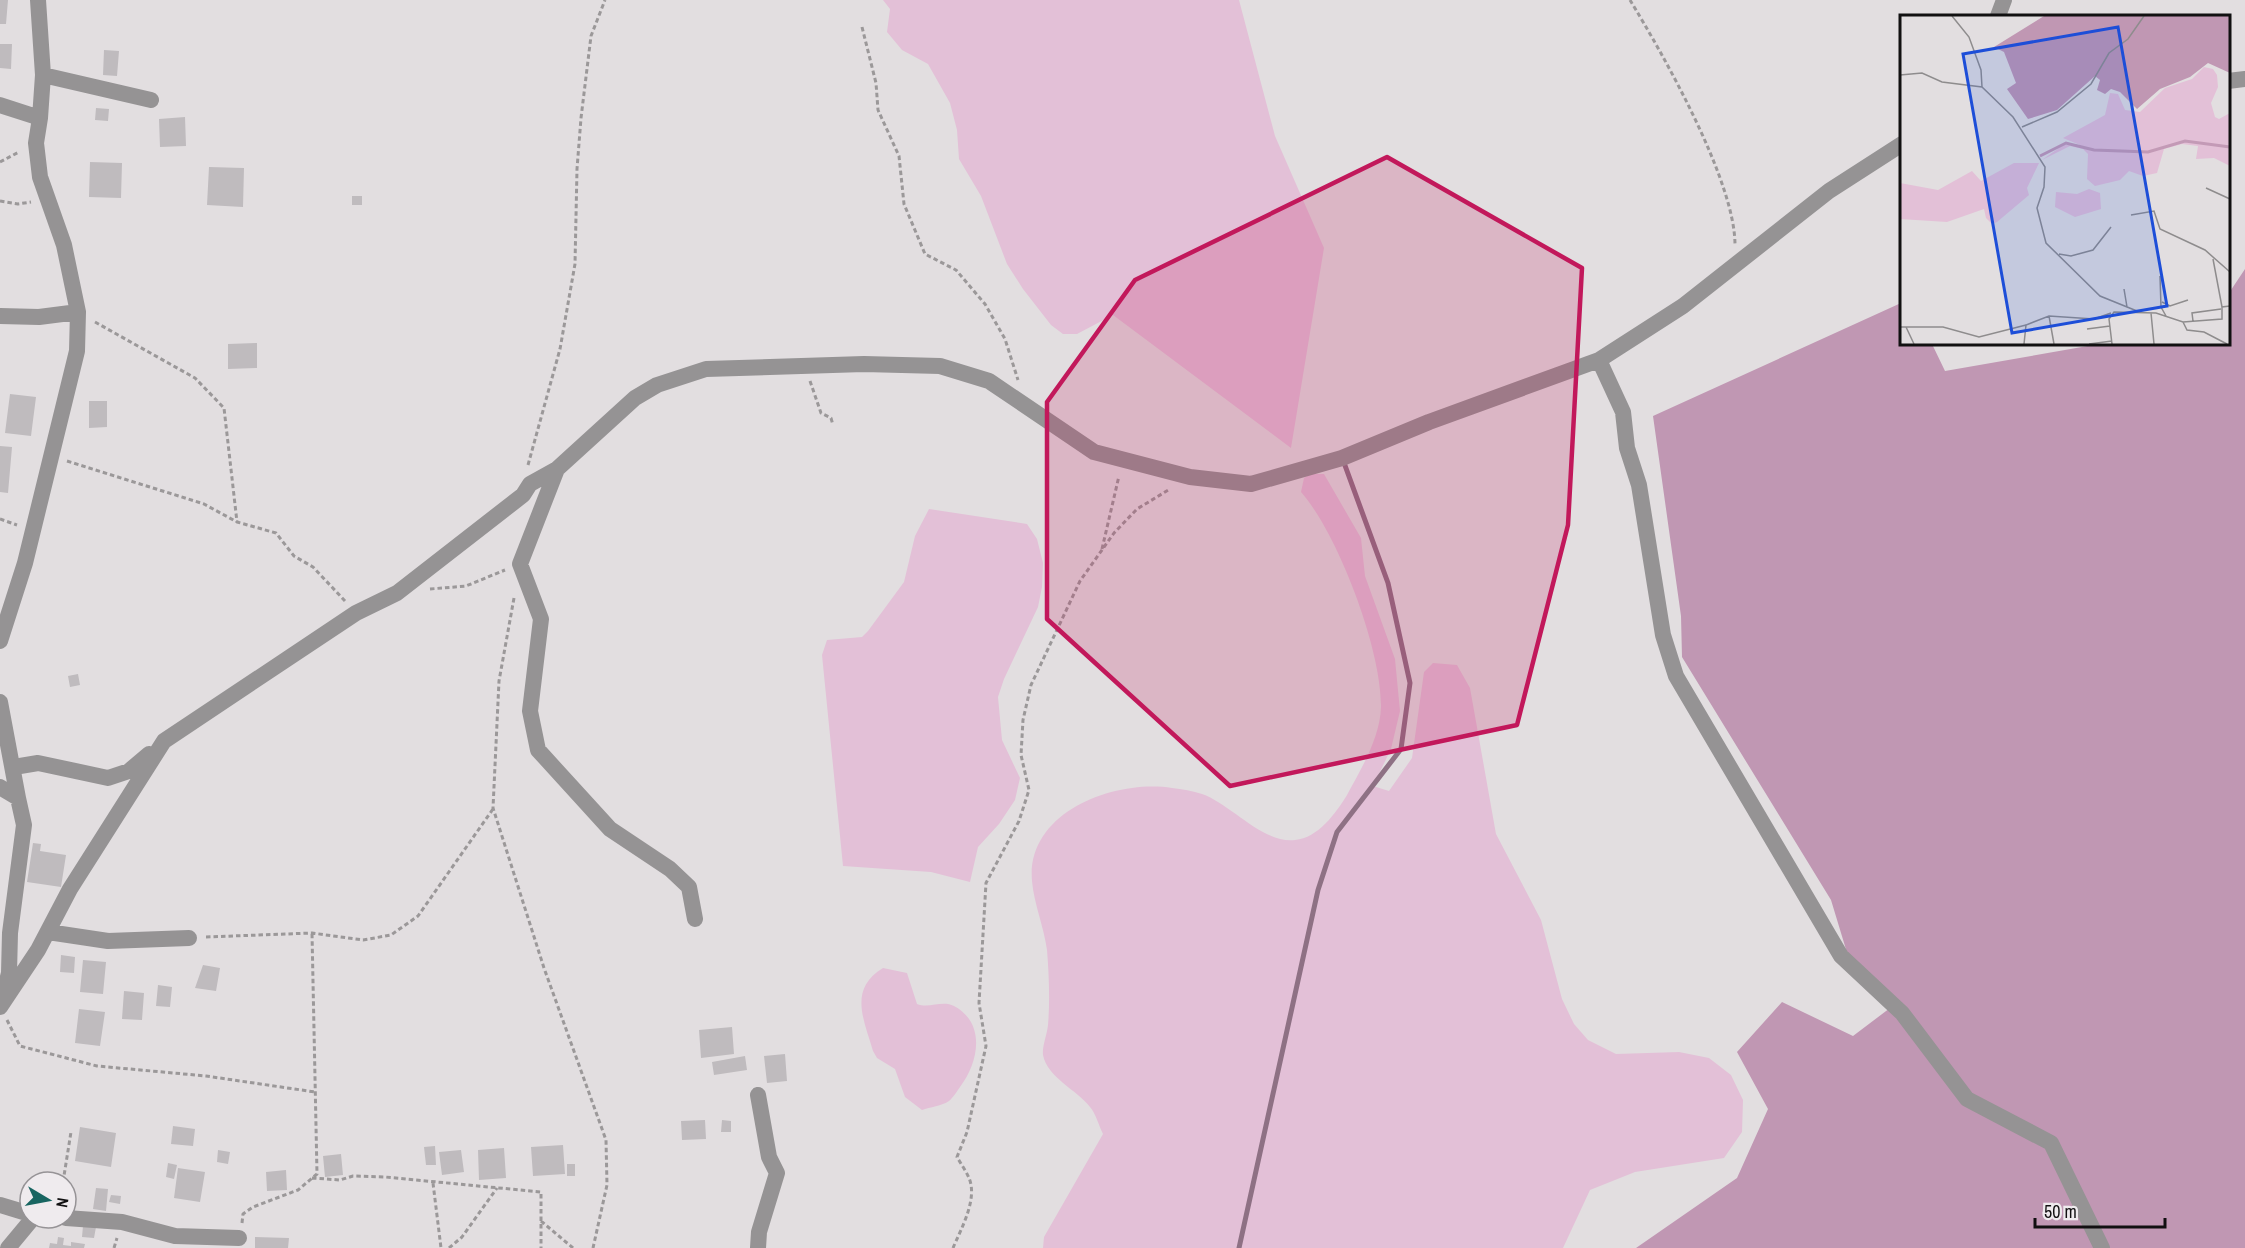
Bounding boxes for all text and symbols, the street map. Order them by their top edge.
inset map [1900,15,2230,345]
north arrow [18,1170,78,1230]
scale bar [2035,1191,2166,1229]
text: N [51,1196,74,1209]
text: 50 m [2044,1199,2077,1224]

